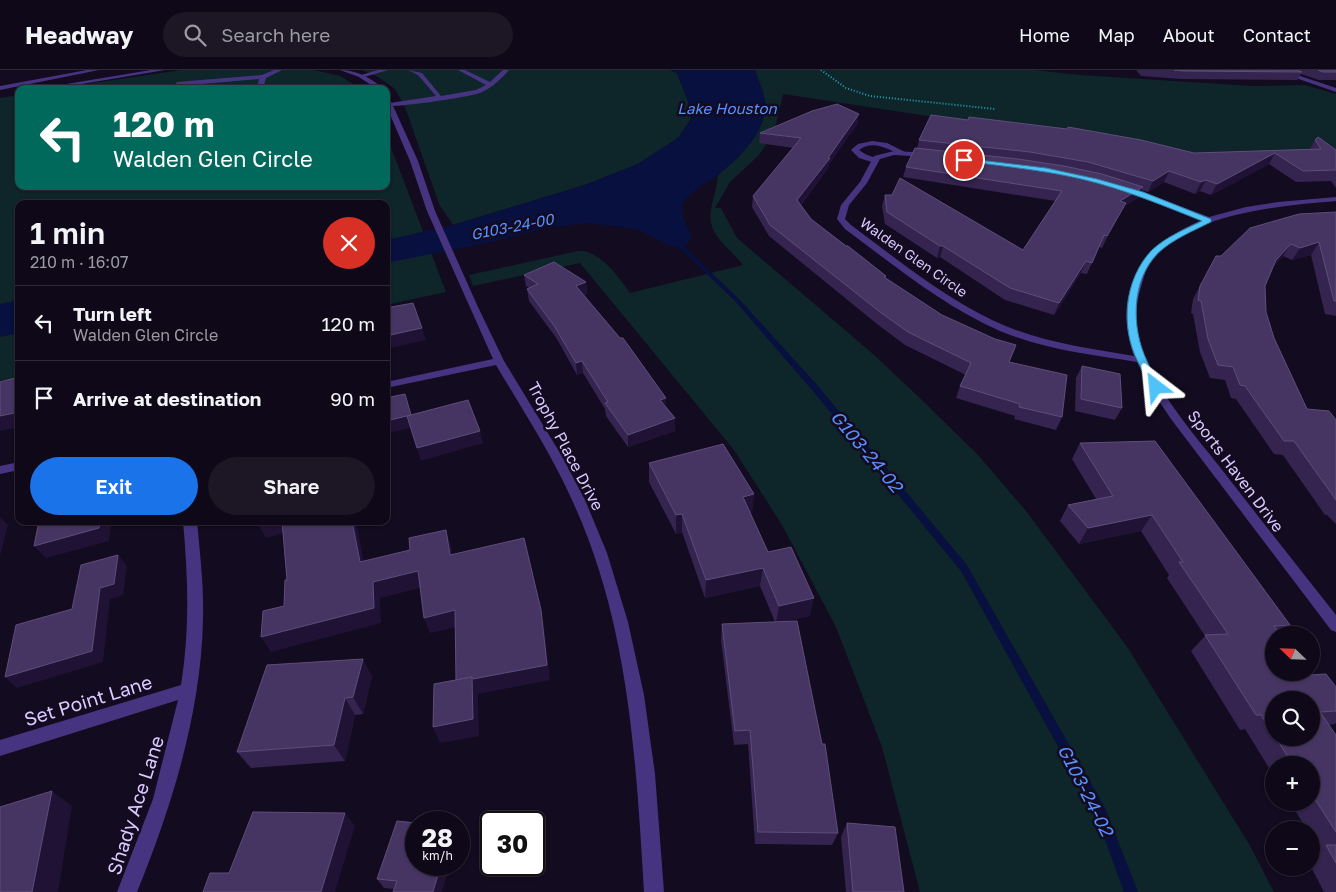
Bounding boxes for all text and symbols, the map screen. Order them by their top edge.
search box [163,12,513,57]
text: Headway [25,20,133,49]
icon: search [181,21,209,49]
text: Search here [221,23,330,46]
text: Home [1019,24,1070,46]
text: Map [1098,24,1135,46]
text: About [1163,24,1215,46]
text: Contact [1243,24,1311,46]
water label: Lake Houston [677,99,777,117]
text: 120 m [113,103,215,145]
icon: left [30,105,95,170]
pin [943,139,985,181]
text: Walden Glen Circle [113,145,313,172]
icon: arrive [950,146,978,174]
water label: G103-24-00 [469,209,557,243]
street label: Walden Glen Circle [857,214,971,300]
text: 1 min [30,215,105,251]
button: close [323,217,375,269]
text: 210 m · 16:07 [30,252,129,272]
text: Turn left [73,302,152,325]
icon: left [30,309,58,337]
text: 120 m [321,312,375,335]
text: Walden Glen Circle [73,325,218,345]
position arrow [1129,360,1181,412]
street label: Trophy Place Drive [524,378,608,514]
icon: arrive [30,384,58,412]
text: Arrive at destination [73,387,261,410]
text: 90 m [330,387,375,410]
water label: G103-24-02 [826,406,909,497]
street label: Sports Haven Drive [1184,406,1288,536]
button: Exit [30,457,198,515]
button: Share [208,457,375,515]
north arrow [1265,626,1320,681]
map controls [1265,626,1320,876]
street label: Set Point Lane [21,670,155,730]
button: search [1265,691,1320,746]
street label: Shady Ace Lane [102,733,168,877]
water label: G103-24-02 [1054,741,1119,841]
button: + [1265,756,1320,811]
speed limit sign: 30 [480,811,545,876]
button: − [1265,821,1320,876]
text: 28 [422,822,453,853]
text: km/h [422,848,453,863]

